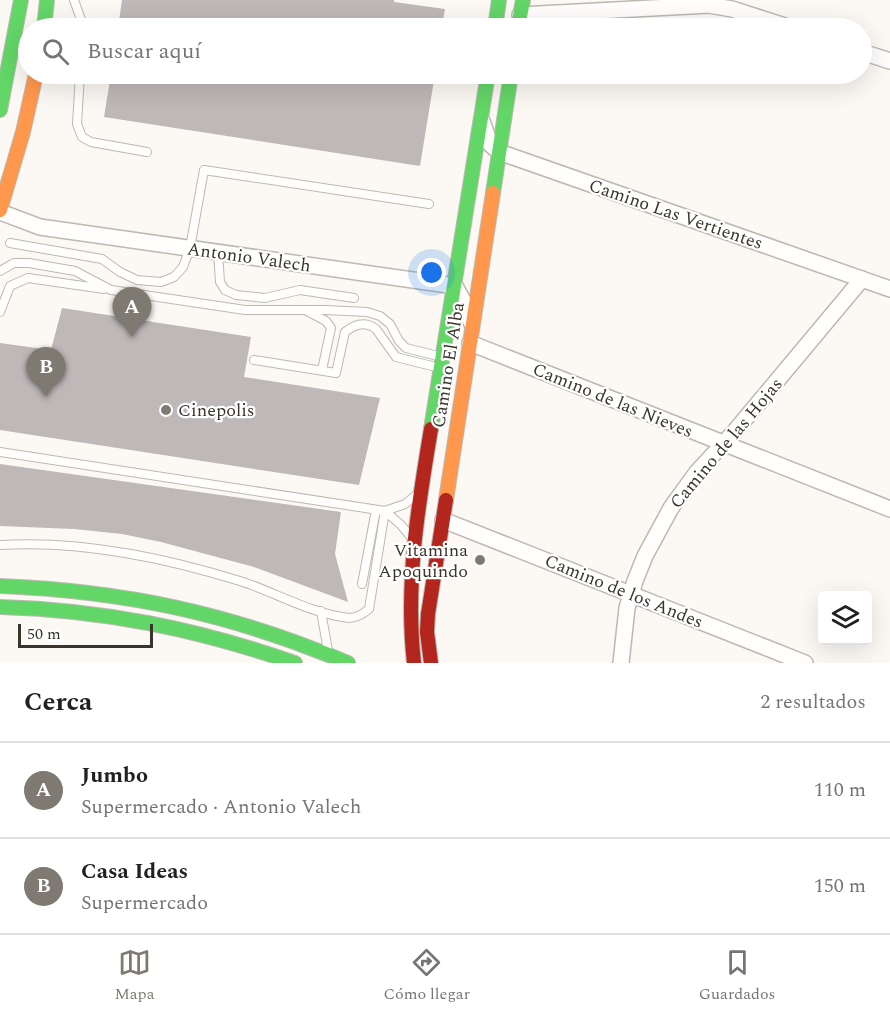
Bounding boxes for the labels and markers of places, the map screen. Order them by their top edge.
pin: A [112,288,152,337]
pin: B [26,348,66,397]
place label: Cinepolis [178,397,255,424]
marker: Cinepolis [159,403,173,417]
place label: Vitamina Apoquindo [378,537,468,585]
marker: Vitamina Apoquindo [473,553,487,567]

